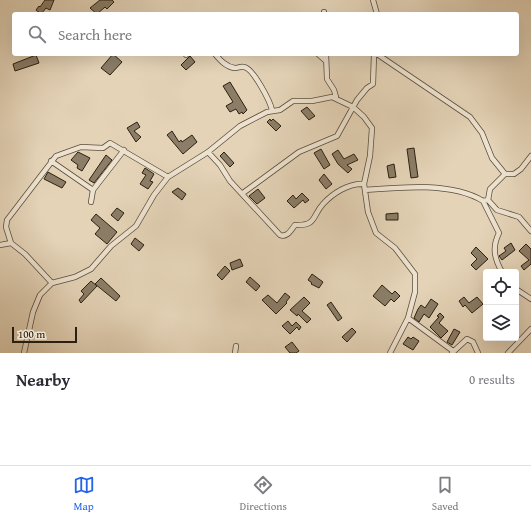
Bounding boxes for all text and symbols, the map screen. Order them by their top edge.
search box [12,12,519,56]
icon: search [26,23,48,45]
text: Search here [58,24,132,45]
map controls [483,269,519,341]
button: locate [483,269,519,305]
button: layers [483,305,519,341]
scale bar [12,325,77,344]
text: 100 m [18,326,45,342]
text: Nearby [16,367,70,392]
text: 0 results [469,370,515,389]
tab: Map [73,474,95,514]
tab: Directions [240,474,287,514]
tab: Saved [432,474,458,514]

